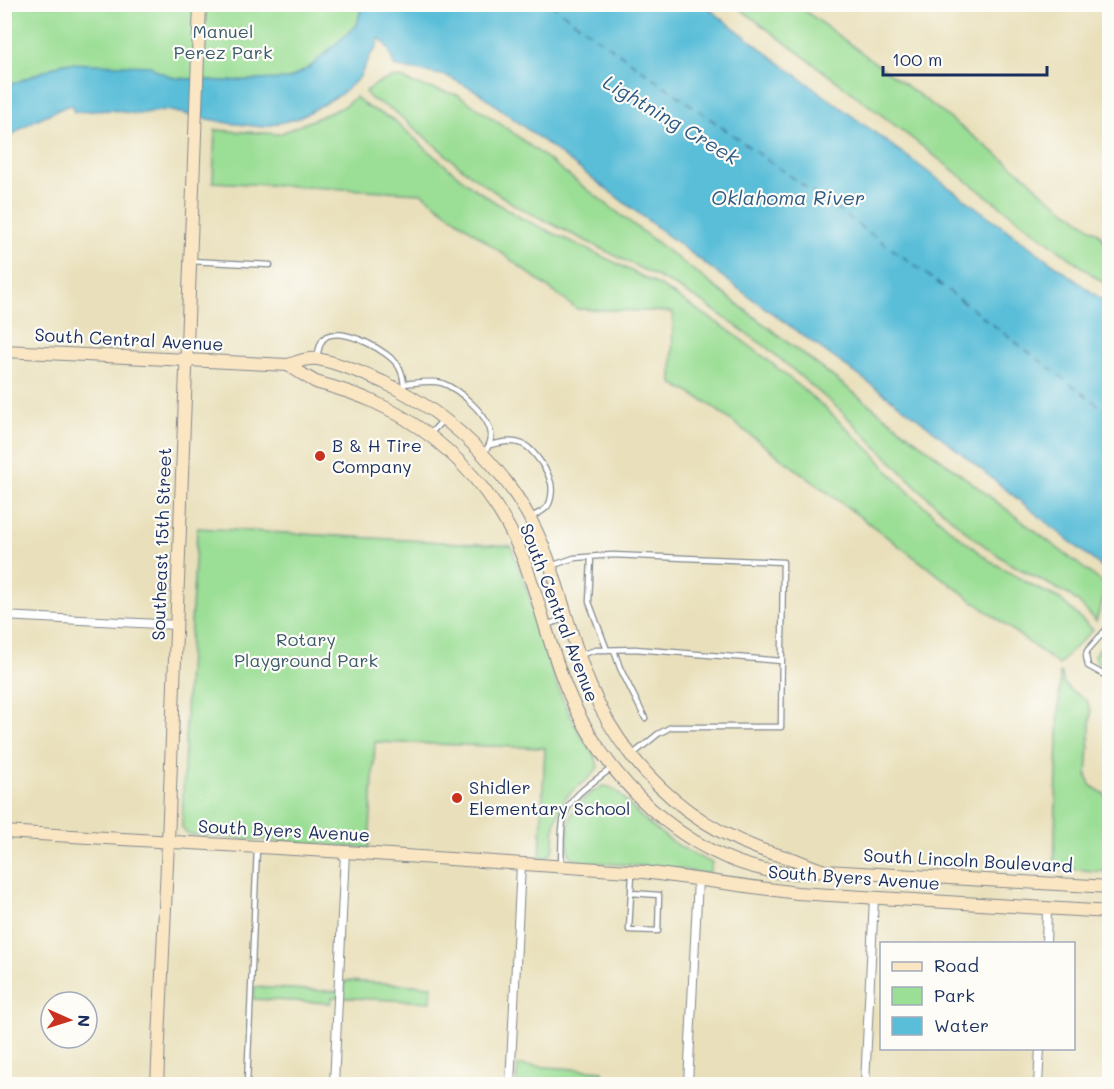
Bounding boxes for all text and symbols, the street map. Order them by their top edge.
park label: Manuel Perez Park [174,19,272,64]
scale bar [883,39,1046,77]
text: 100 m [892,47,942,71]
water label: Lightning Creek [599,68,745,170]
water label: Oklahoma River [711,184,865,210]
street label: South Central Avenue [34,322,224,356]
place label: B & H Tire Company [332,433,422,478]
street label: Southeast 15th Street [146,447,176,641]
marker: B & H Tire Company [313,449,327,463]
street label: South Central Avenue [515,520,605,705]
park label: Rotary Playground Park [234,627,378,672]
place label: Shidler Elementary School [469,775,631,820]
marker: Shidler Elementary School [450,791,464,805]
street label: South Byers Avenue [198,814,371,846]
street label: South Lincoln Boulevard [863,843,1073,877]
street label: South Byers Avenue [767,859,941,895]
legend [880,942,1075,1050]
text: Road [934,953,979,977]
text: Park [934,983,975,1007]
north arrow [39,990,99,1050]
text: Water [934,1013,989,1037]
text: N [74,1014,95,1027]

